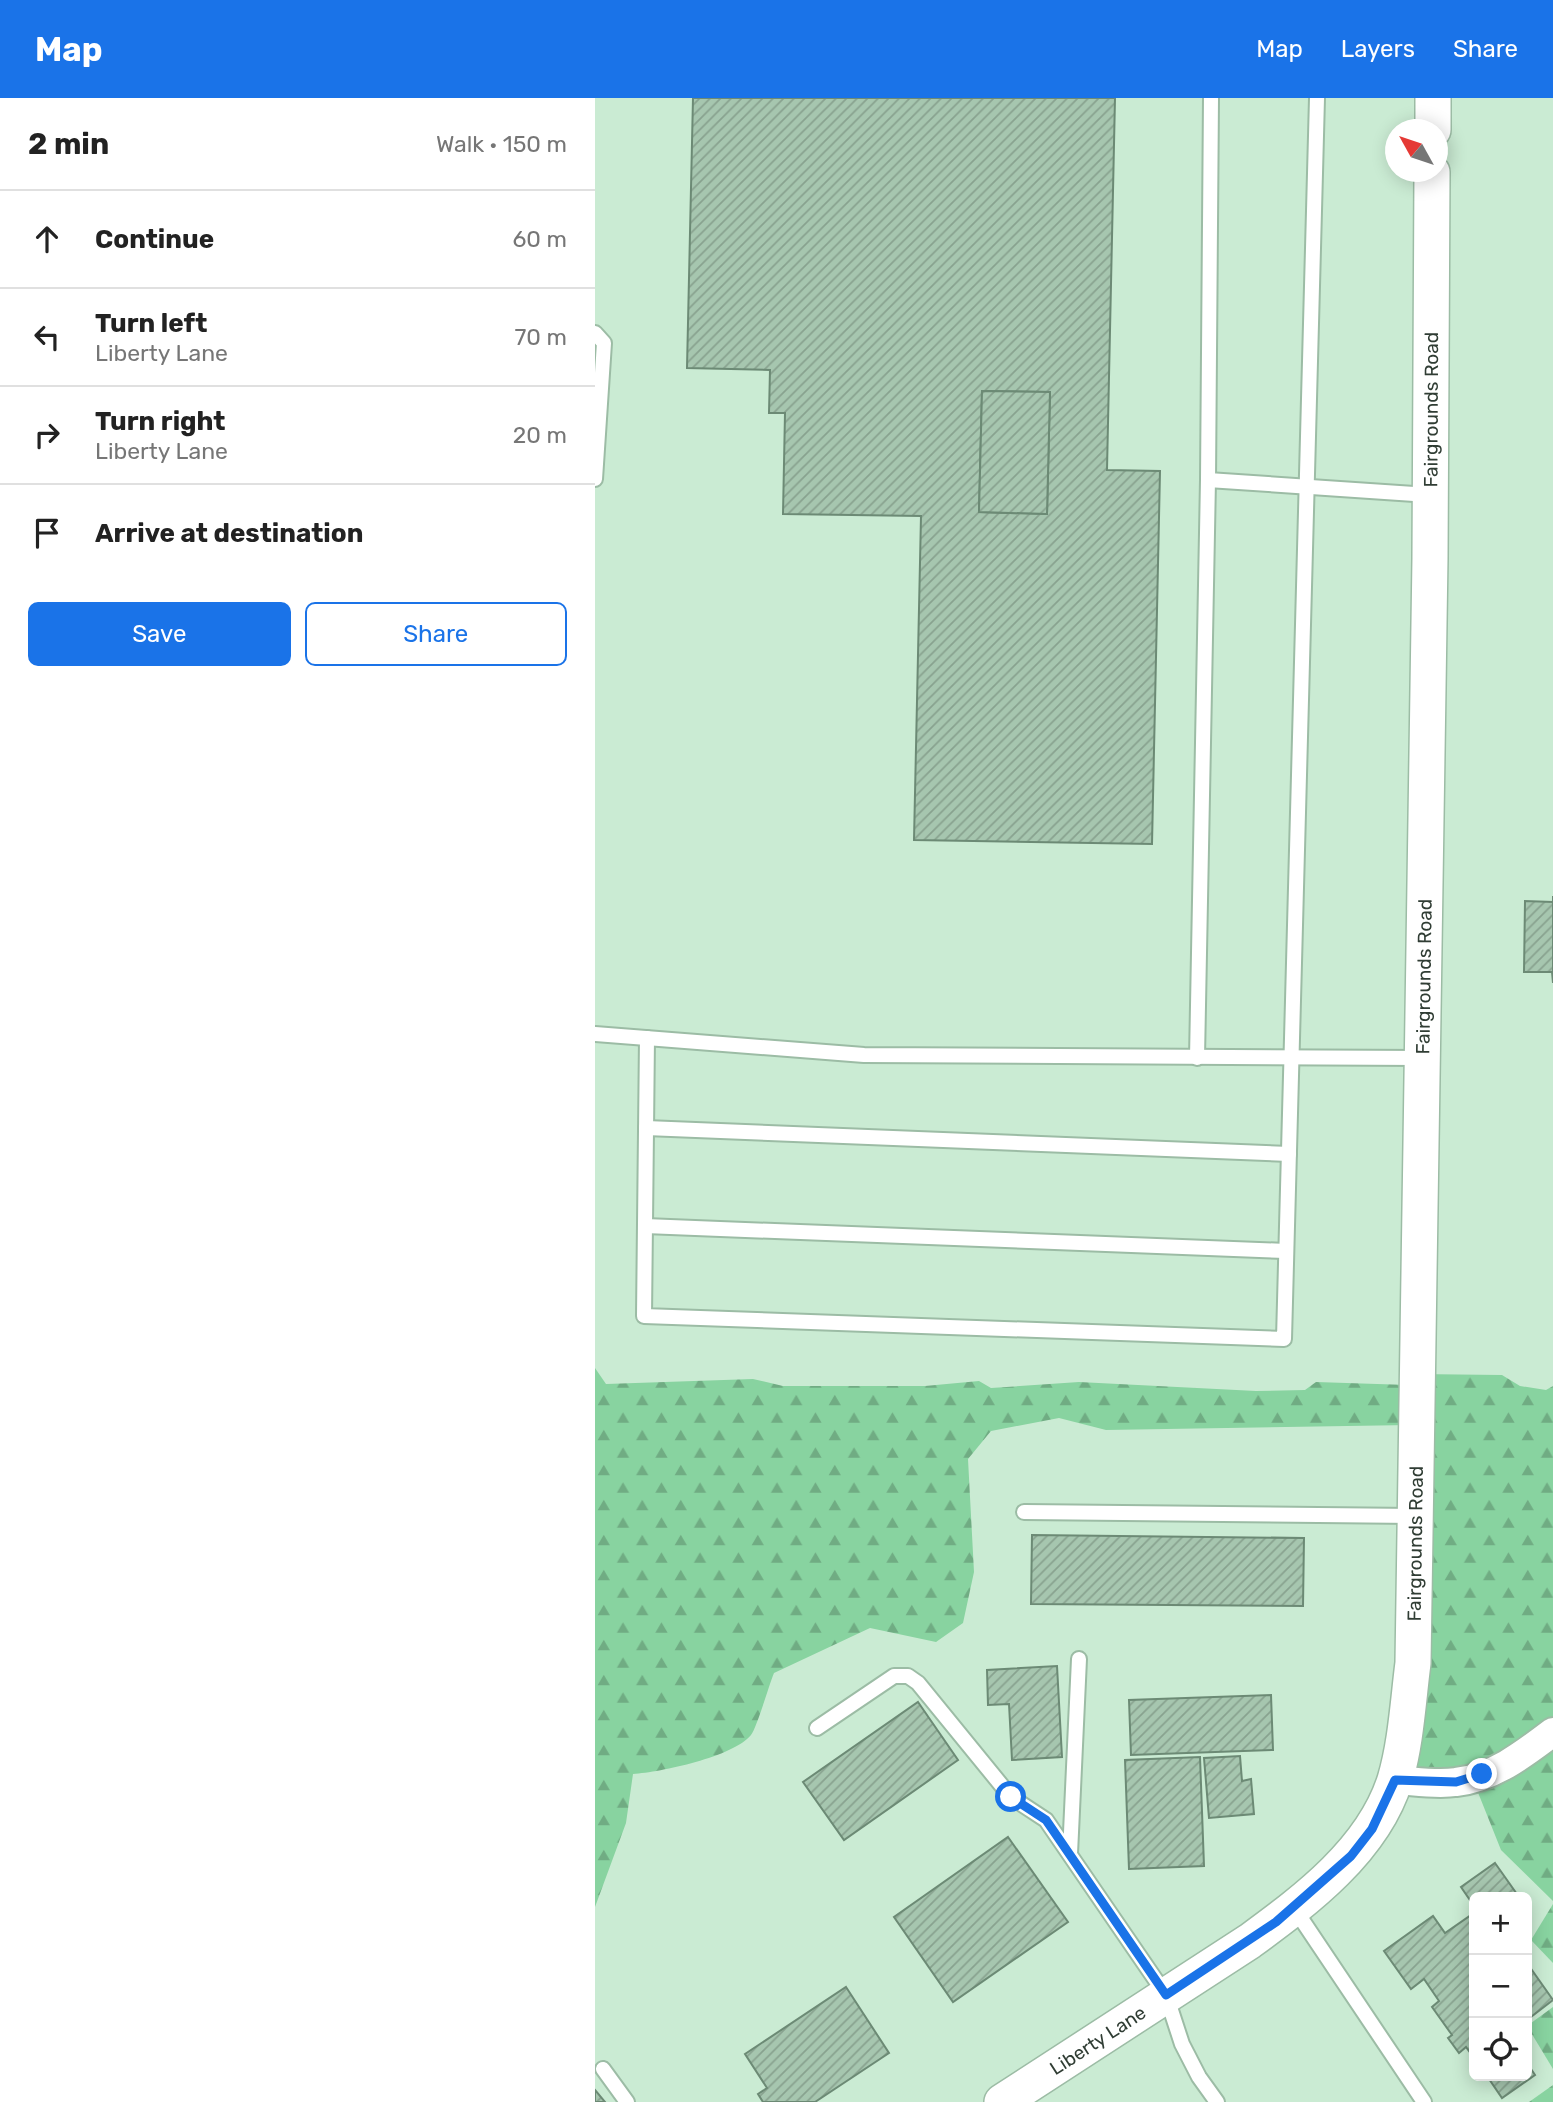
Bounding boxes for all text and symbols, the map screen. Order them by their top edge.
text: Map [35,30,103,69]
text: Map [1256,35,1303,63]
text: Layers [1341,35,1415,63]
text: Share [1453,35,1518,63]
north arrow [1385,119,1448,182]
text: 2 min [28,126,109,162]
text: Walk · 150 m [436,130,567,158]
icon: ahead [28,220,66,258]
text: Continue [95,224,214,255]
text: 60 m [512,225,567,253]
text: Turn left [95,308,207,339]
icon: left [28,318,66,356]
text: 70 m [515,323,567,351]
street label: Fairgrounds Road [1419,332,1443,488]
text: Liberty Lane [95,339,228,367]
text: Turn right [95,406,225,437]
icon: right [28,416,66,454]
text: 20 m [513,421,567,449]
text: Liberty Lane [95,437,228,465]
icon: arrive [28,514,66,552]
text: Arrive at destination [95,518,363,549]
button: Save [28,602,291,666]
button: Share [305,602,567,666]
street label: Fairgrounds Road [1411,899,1437,1055]
street label: Fairgrounds Road [1403,1466,1428,1622]
route end [1466,1758,1497,1789]
route start [995,1781,1026,1812]
map controls [1469,1892,1532,2081]
button: + [1469,1892,1532,1955]
button: − [1469,1955,1532,2018]
street label: Liberty Lane [1046,2001,1150,2080]
button: locate [1469,2018,1532,2081]

